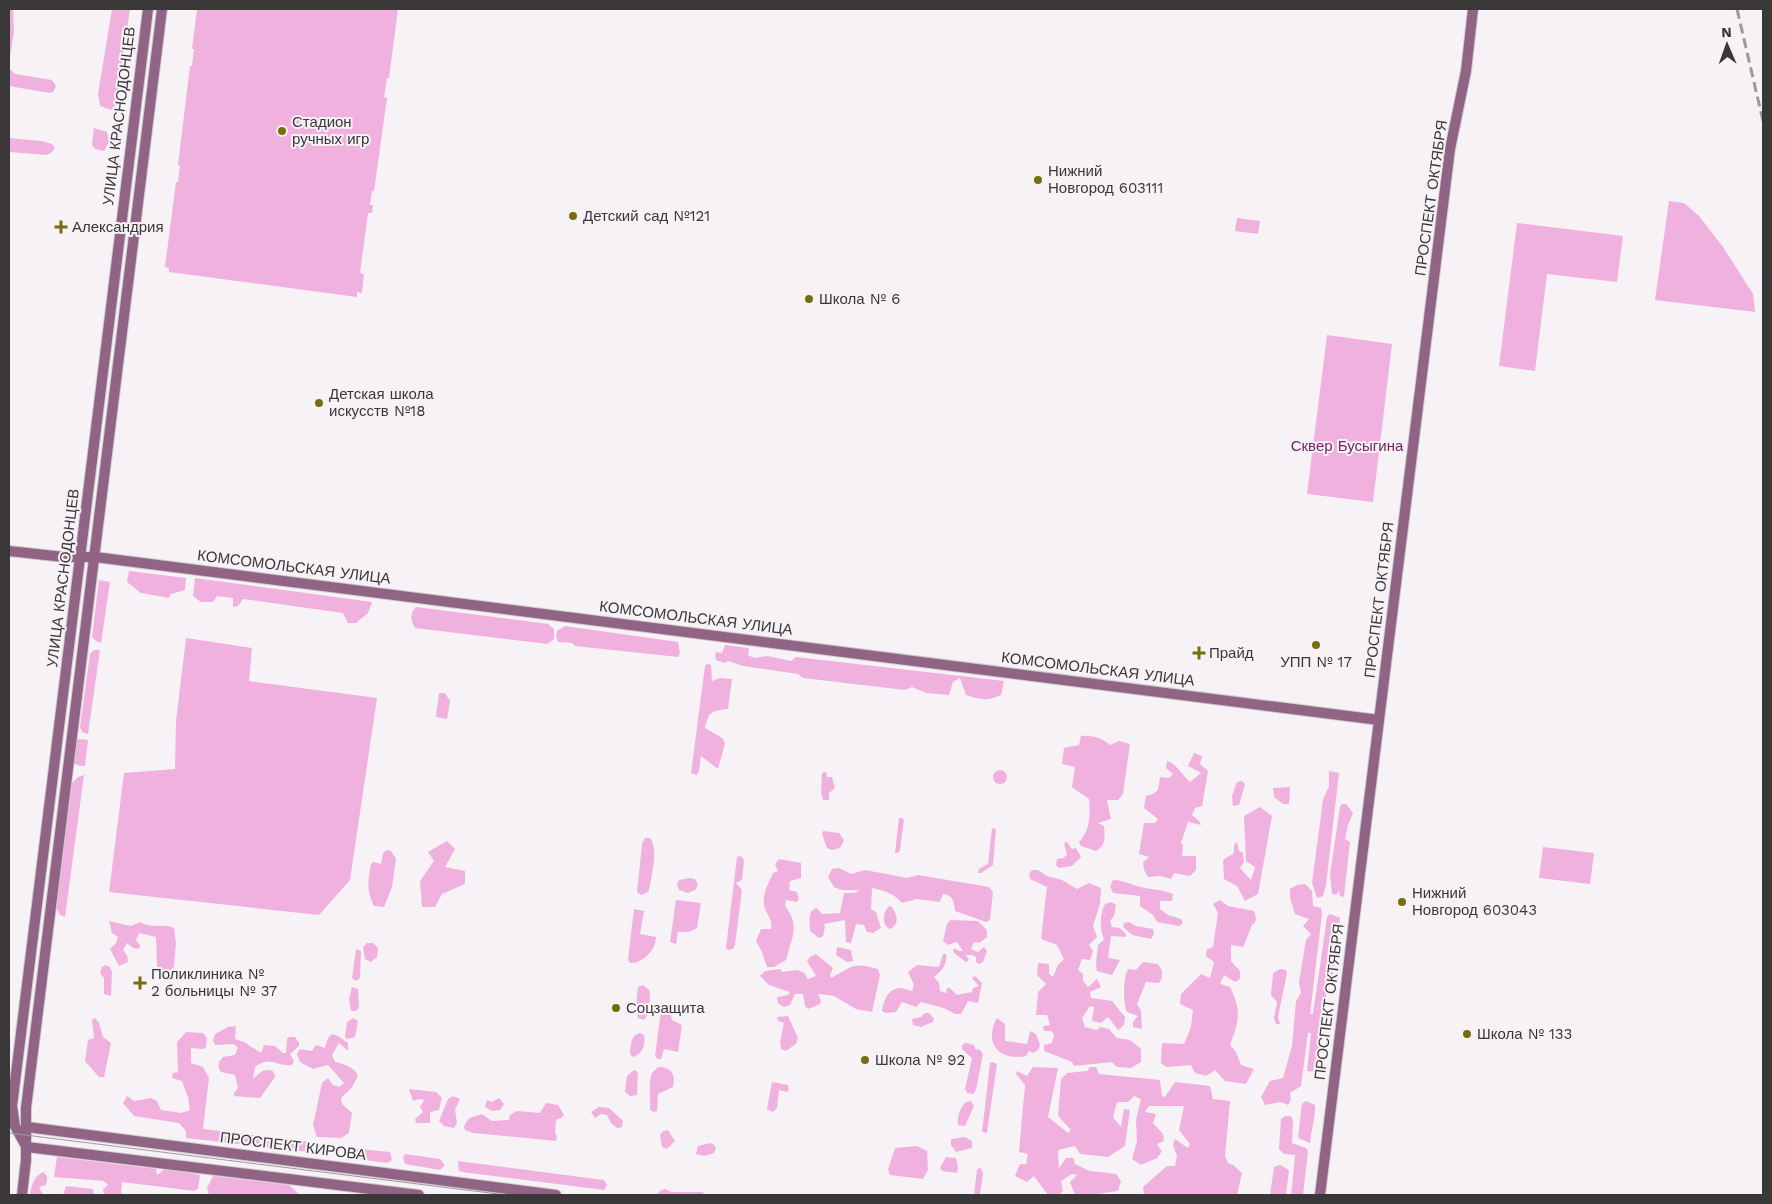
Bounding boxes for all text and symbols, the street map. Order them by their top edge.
north arrow [1702,20,1752,70]
text: N [1721,24,1732,40]
street label: УЛИЦА КРАСНОДОНЦЕВ [99,26,139,206]
place label: Стадион ручных игр [292,113,369,148]
street label: ПРОСПЕКТ ОКТЯБРЯ [1411,119,1451,277]
marker: Стадион ручных игр [276,125,288,137]
place label: Нижний Новгород 603111 [1048,162,1163,197]
marker: Нижний Новгород 603111 [1032,174,1044,186]
place label: Детский сад №121 [583,207,710,225]
marker: Детский сад №121 [567,210,579,222]
place label: Александрия [72,218,164,236]
marker: Александрия [54,220,68,234]
place label: Школа № 6 [819,290,900,308]
marker: Школа № 6 [803,293,815,305]
place label: Детская школа искусств №18 [329,385,434,420]
marker: Детская школа искусств №18 [313,397,325,409]
park label: Сквер Бусыгина [1291,437,1404,455]
street label: УЛИЦА КРАСНОДОНЦЕВ [43,488,83,668]
street label: ПРОСПЕКТ ОКТЯБРЯ [1360,521,1398,679]
street label: КОМСОМОЛЬСКАЯ УЛИЦА [196,546,392,588]
street label: КОМСОМОЛЬСКАЯ УЛИЦА [598,597,794,639]
marker: УПП № 17 [1310,639,1322,651]
place label: Прайд [1209,644,1254,662]
marker: Прайд [1193,647,1205,659]
street label: КОМСОМОЛЬСКАЯ УЛИЦА [1000,648,1196,690]
place label: УПП № 17 [1280,653,1352,671]
place label: Нижний Новгород 603043 [1412,884,1537,919]
marker: Нижний Новгород 603043 [1396,896,1408,908]
street label: ПРОСПЕКТ ОКТЯБРЯ [1310,923,1348,1081]
place label: Поликлиника № 2 больницы № 37 [151,965,277,1000]
marker: Поликлиника № 2 больницы № 37 [133,976,147,990]
place label: Соцзащита [626,999,705,1017]
marker: Соцзащита [610,1002,622,1014]
place label: Школа № 133 [1477,1025,1572,1043]
marker: Школа № 133 [1461,1028,1473,1040]
place label: Школа № 92 [875,1051,965,1069]
marker: Школа № 92 [859,1054,871,1066]
street label: ПРОСПЕКТ КИРОВА [219,1128,367,1164]

